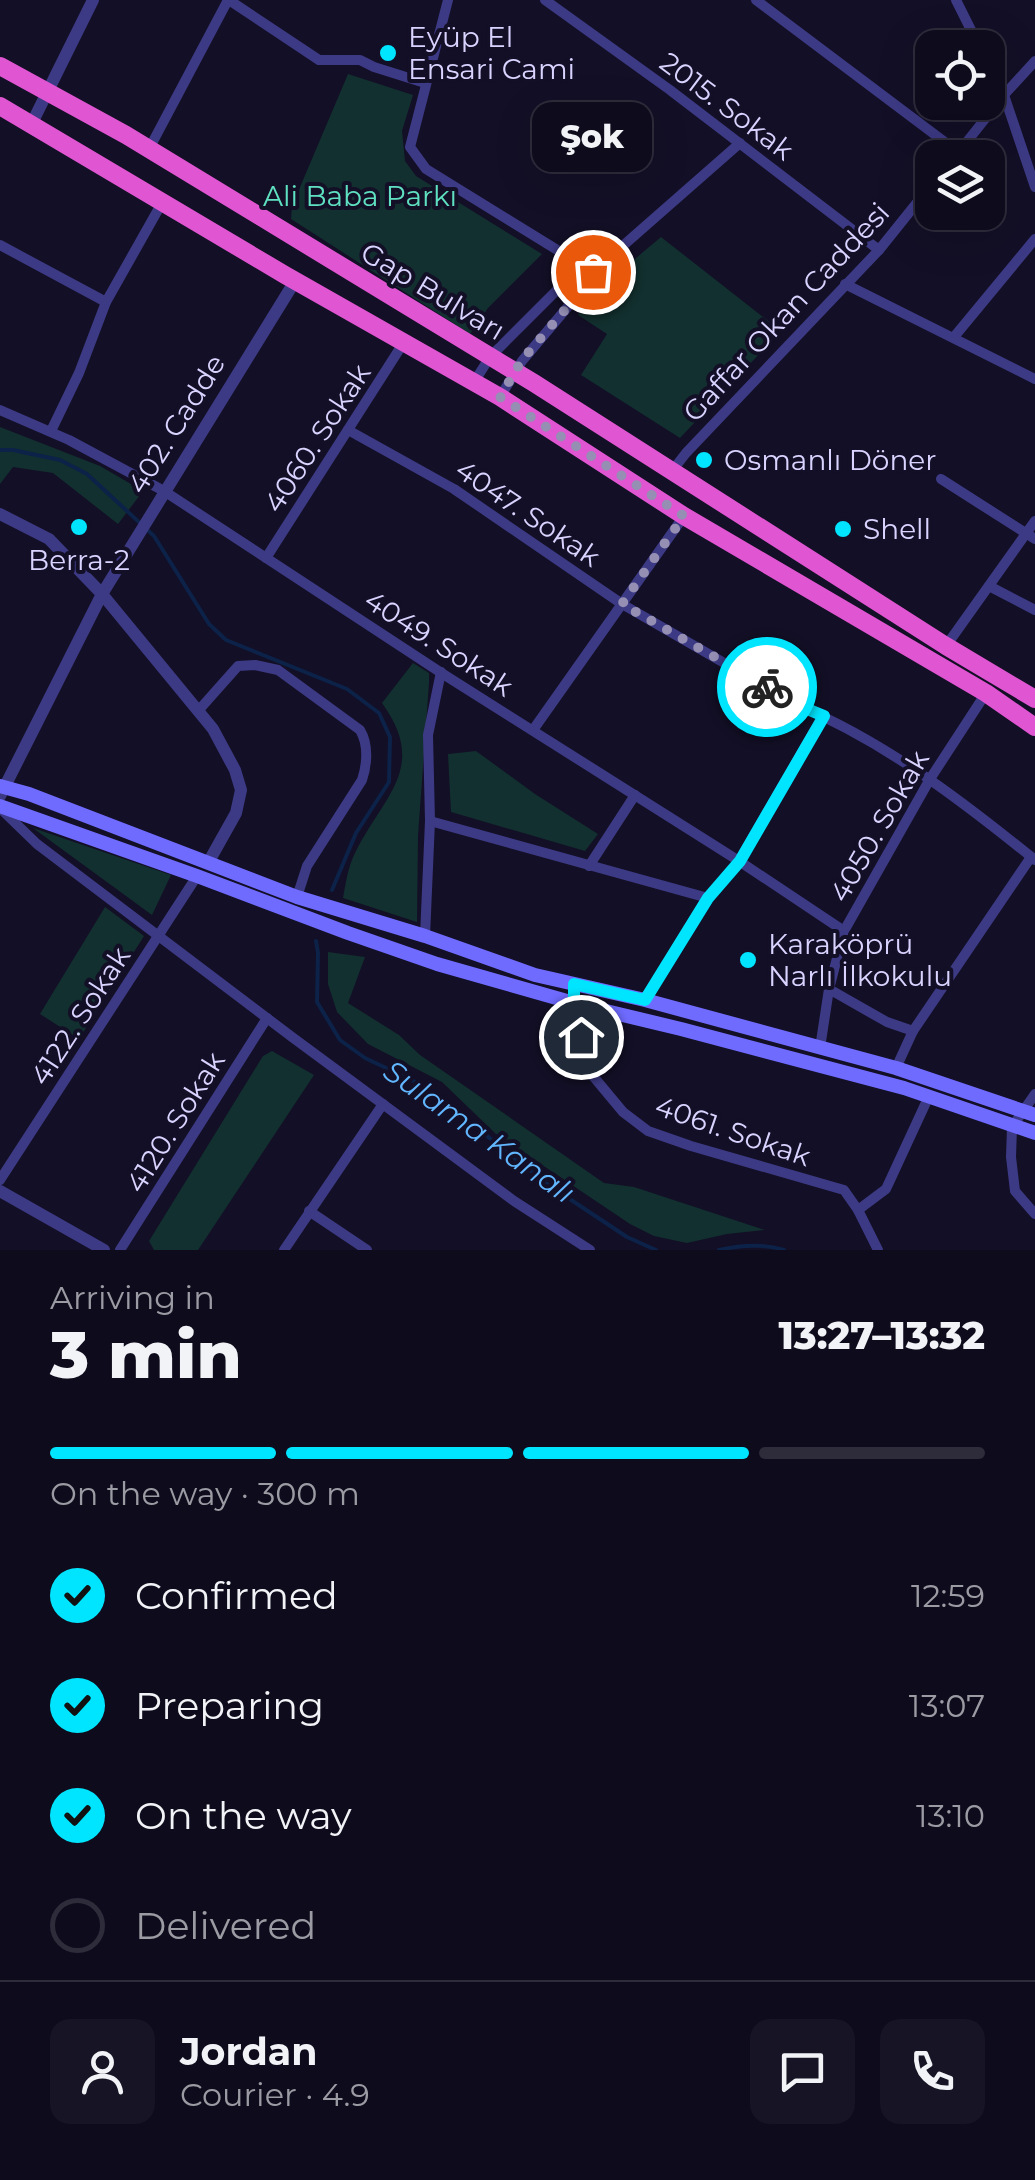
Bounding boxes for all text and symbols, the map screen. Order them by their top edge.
place label: Eyüp El Ensari Cami [408,20,575,86]
map controls [915,30,1005,230]
button: locate [915,30,1005,120]
marker: Eyüp El Ensari Cami [377,42,399,64]
street label: 2015. Sokak [654,45,801,167]
callout: Şok [533,102,653,172]
text: Şok [560,117,624,156]
button: layers [915,140,1005,230]
park label: Ali Baba Parkı [263,179,457,213]
street label: Gaffar Okan Caddesi [676,195,896,429]
pin [551,230,636,315]
street label: Gap Bulvarı [355,235,511,347]
icon: bag [566,245,621,300]
street label: 402. Cadde [120,348,232,500]
street label: 4060. Sokak [256,357,378,519]
place label: Osmanlı Döner [724,443,936,477]
marker: Osmanlı Döner [693,449,715,471]
street label: 4047. Sokak [449,452,607,574]
place label: Shell [863,512,931,546]
marker: Berra-2 [68,516,90,538]
marker: Shell [832,518,854,540]
place label: Berra-2 [28,543,130,577]
street label: 4049. Sokak [359,582,520,704]
courier [717,637,817,737]
icon: bike [740,660,795,715]
street label: 4050. Sokak [822,744,936,908]
place label: Karaköprü Narlı İlkokulu [768,927,952,993]
street label: 4122. Sokak [23,940,137,1091]
marker: Karaköprü Narlı İlkokulu [737,949,759,971]
pin [539,995,624,1080]
icon: home [554,1010,609,1065]
street label: 4120. Sokak [118,1045,232,1199]
water label: Sulama Kanalı [377,1052,582,1211]
street label: 4061. Sokak [651,1089,815,1174]
text: Arriving in [50,1278,215,1317]
text: 13:27–13:32 [778,1312,985,1359]
text: 3 min [50,1315,242,1394]
text: On the way · 300 m [50,1474,360,1513]
icon: check [50,1568,105,1623]
text: Confirmed [135,1572,338,1619]
text: 12:59 [911,1576,985,1615]
icon: check [50,1678,105,1733]
text: Preparing [135,1682,324,1729]
text: 13:07 [909,1686,985,1725]
icon: check [50,1788,105,1843]
text: On the way [135,1792,352,1839]
text: 13:10 [916,1796,985,1835]
text: Delivered [135,1902,316,1949]
button: person [50,2019,155,2124]
button: chat [750,2019,855,2124]
button: phone [880,2019,985,2124]
text: Jordan [180,2028,318,2075]
text: Courier · 4.9 [180,2075,370,2114]

